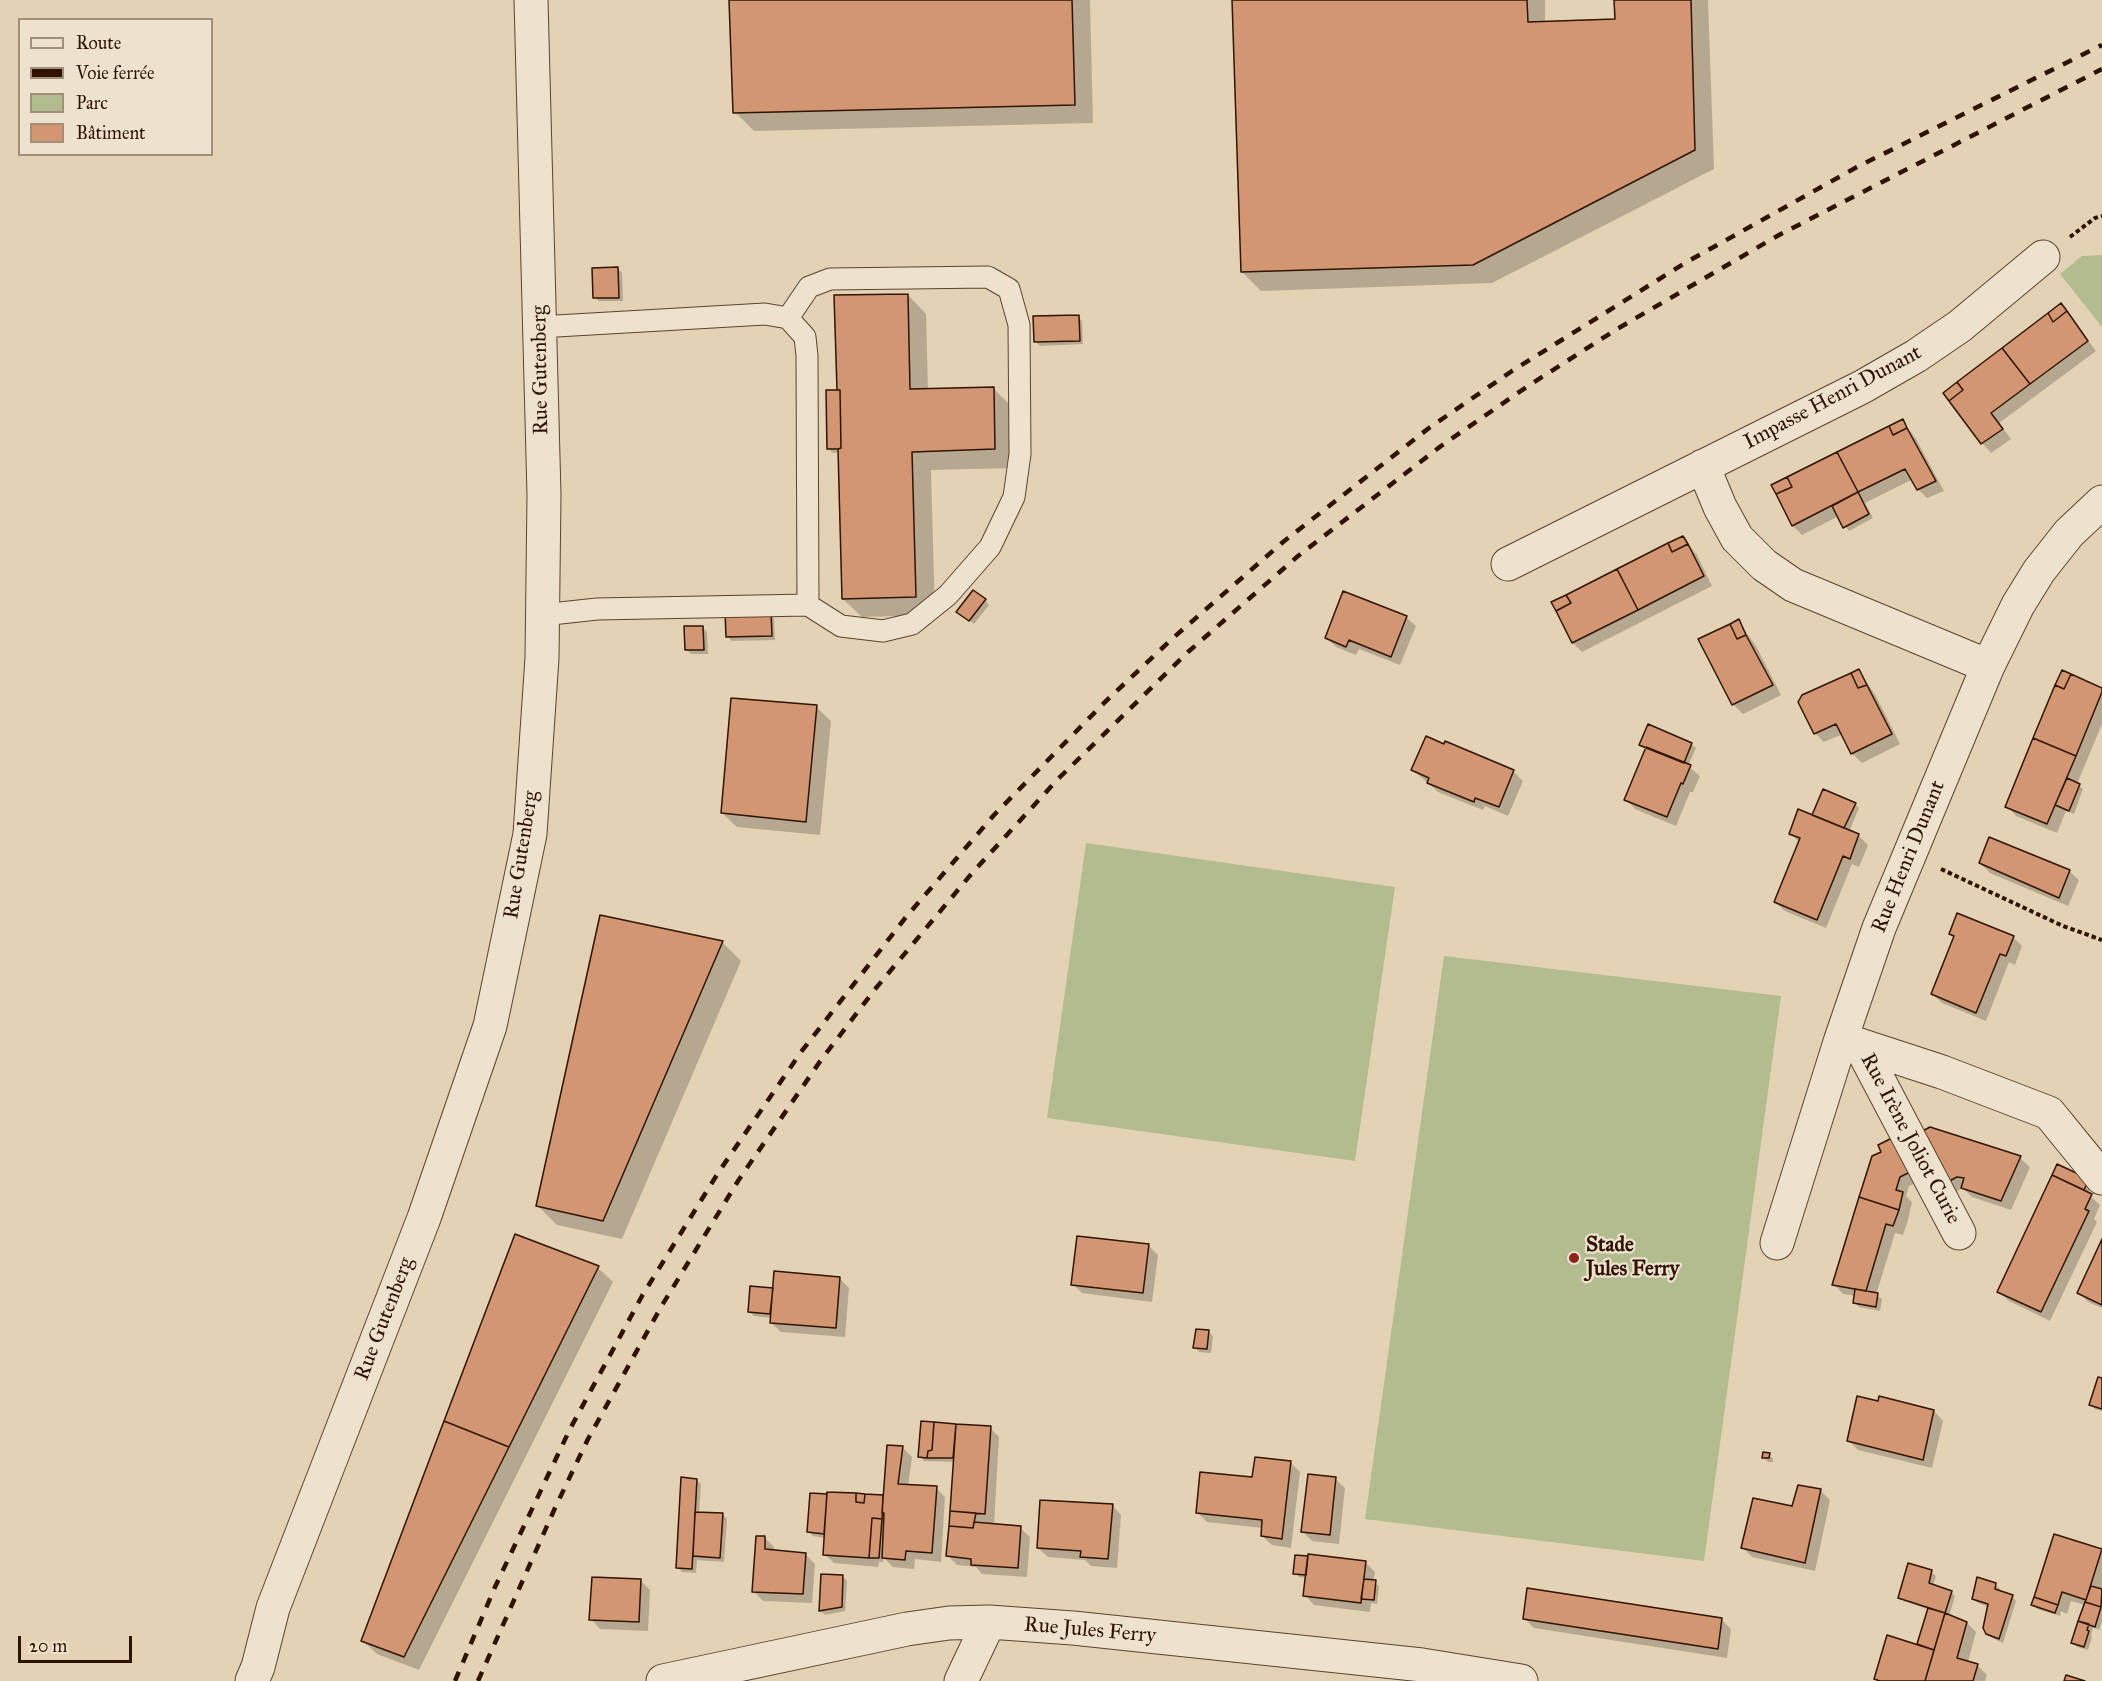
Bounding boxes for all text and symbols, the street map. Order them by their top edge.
legend [18,18,213,156]
text: Route [76,32,121,54]
text: Voie ferrée [76,62,155,84]
text: Parc [76,92,108,114]
text: Bâtiment [76,122,145,144]
street label: Rue Gutenberg [527,305,555,435]
street label: Impasse Henri Dunant [1740,341,1926,455]
street label: Rue Henri Dunant [1867,777,1951,937]
street label: Rue Gutenberg [499,789,545,921]
street label: Rue Irène Joliot Curie [1854,1049,1966,1229]
place label: Stade Jules Ferry [1586,1233,1679,1283]
marker: Stade Jules Ferry [1567,1251,1581,1265]
street label: Rue Gutenberg [350,1254,420,1384]
street label: Rue Jules Ferry [1023,1613,1157,1649]
scale bar [21,1624,135,1662]
text: 20 m [29,1635,67,1657]

